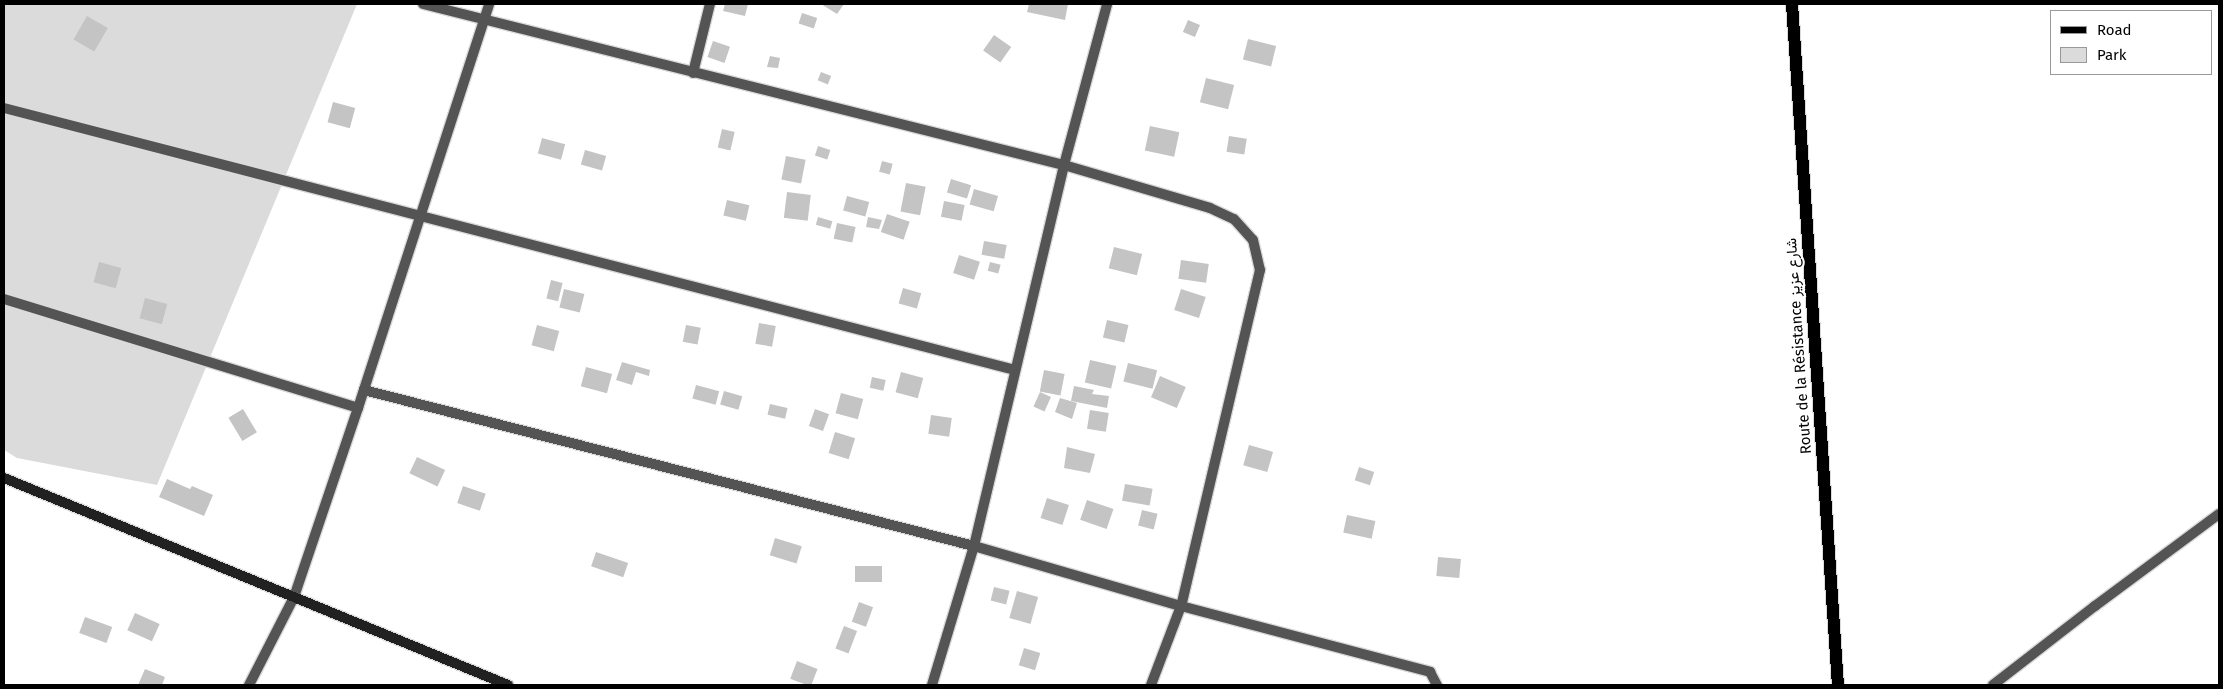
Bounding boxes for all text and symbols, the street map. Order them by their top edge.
legend [2050,10,2213,75]
text: Road [2097,21,2132,39]
text: Park [2097,46,2127,64]
street label: Route de la Résistance شارع عزيز [1782,237,1816,455]

